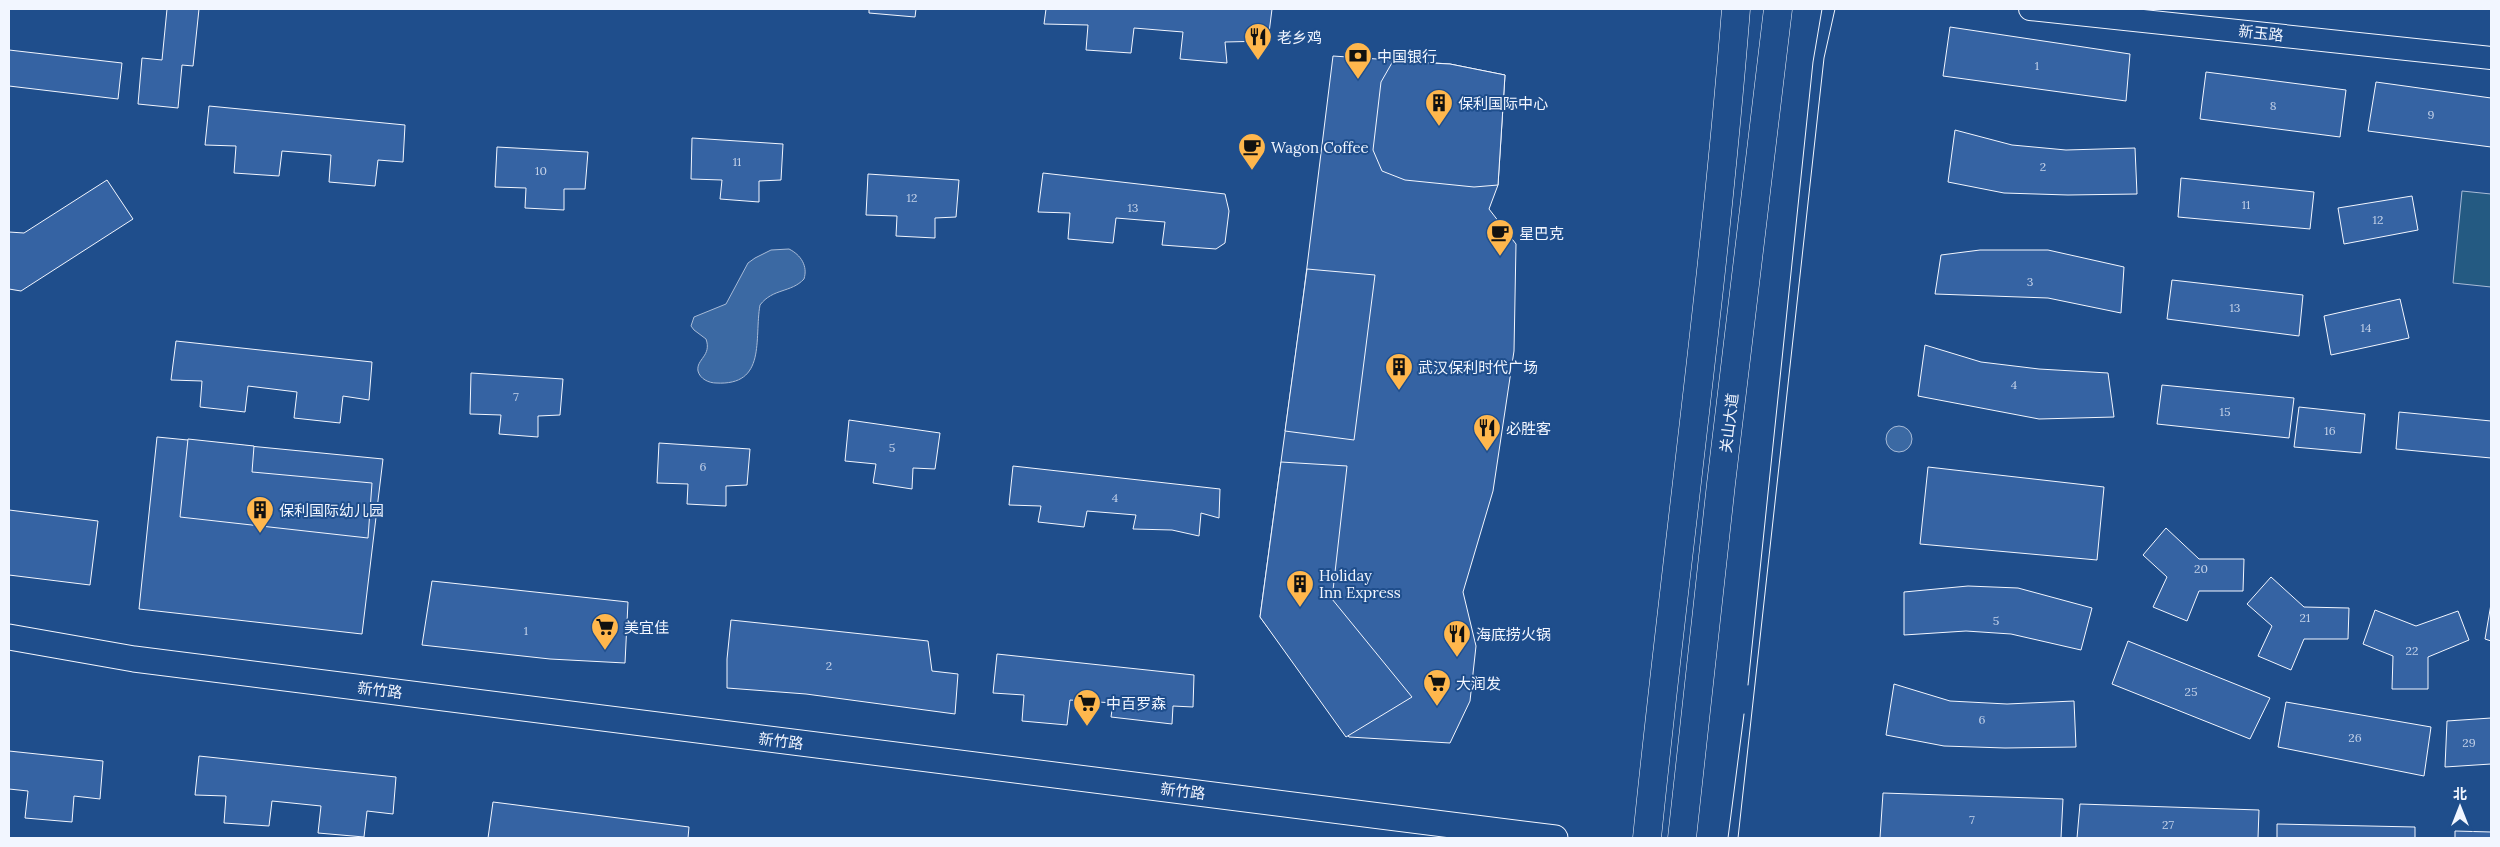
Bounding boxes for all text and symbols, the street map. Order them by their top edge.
street label: 新玉路 [2238,21,2284,45]
restaurant icon: 老乡鸡 [1243,22,1273,61]
place label: 老乡鸡 [1277,28,1322,47]
bank icon: 中国银行 [1343,41,1373,80]
place label: 中国银行 [1377,47,1437,66]
house number: 1 [2035,58,2039,73]
building icon: 保利国际中心 [1424,88,1454,127]
place label: 保利国际中心 [1458,94,1548,113]
house number: 8 [2270,98,2277,113]
house number: 9 [2428,107,2435,122]
cafe icon: Wagon Coffee [1237,132,1267,171]
place label: Wagon Coffee [1271,138,1369,157]
house number: 11 [733,154,741,169]
house number: 2 [2040,159,2046,174]
house number: 10 [535,163,547,178]
house number: 12 [907,190,917,205]
house number: 11 [2242,197,2250,212]
house number: 13 [1127,200,1139,215]
house number: 12 [2373,212,2383,227]
cafe icon: 星巴克 [1485,218,1515,257]
place label: 星巴克 [1519,224,1564,243]
house number: 3 [2027,274,2034,289]
house number: 13 [2229,300,2241,315]
house number: 14 [2361,320,2372,335]
building icon: 武汉保利时代广场 [1384,352,1414,391]
place label: 武汉保利时代广场 [1418,358,1538,377]
house number: 4 [2011,377,2018,392]
house number: 7 [513,389,519,404]
street label: 关山大道 [1716,392,1742,454]
house number: 15 [2220,404,2230,419]
restaurant icon: 必胜客 [1472,413,1502,452]
place label: 必胜客 [1506,419,1551,438]
house number: 16 [2324,423,2336,438]
house number: 5 [889,440,895,455]
house number: 6 [700,459,707,474]
house number: 4 [1112,490,1119,505]
building icon: 保利国际幼儿园 [245,495,275,534]
place label: 保利国际幼儿园 [279,501,384,520]
house number: 20 [2194,561,2208,576]
place label: Holiday Inn Express [1319,566,1401,602]
building icon: Holiday Inn Express [1285,569,1315,608]
house number: 21 [2300,610,2310,625]
supermarket icon: 美宜佳 [590,612,620,651]
house number: 5 [1993,613,1999,628]
place label: 美宜佳 [624,618,669,637]
restaurant icon: 海底捞火锅 [1442,619,1472,658]
house number: 1 [524,623,528,638]
place label: 海底捞火锅 [1476,625,1551,644]
house number: 22 [2406,643,2418,658]
house number: 2 [826,658,832,673]
supermarket icon: 大润发 [1422,668,1452,707]
place label: 大润发 [1456,674,1501,693]
street label: 新竹路 [357,678,403,702]
house number: 25 [2185,684,2197,699]
supermarket icon: 中百罗森 [1072,688,1102,727]
place label: 中百罗森 [1106,694,1166,713]
house number: 6 [1979,712,1986,727]
street label: 新竹路 [758,729,804,753]
house number: 26 [2348,730,2362,745]
house number: 29 [2462,735,2476,750]
street label: 新竹路 [1160,779,1206,803]
north arrow [2435,782,2485,832]
text: 北 [2453,785,2467,803]
house number: 7 [1969,812,1975,827]
house number: 27 [2162,817,2174,832]

